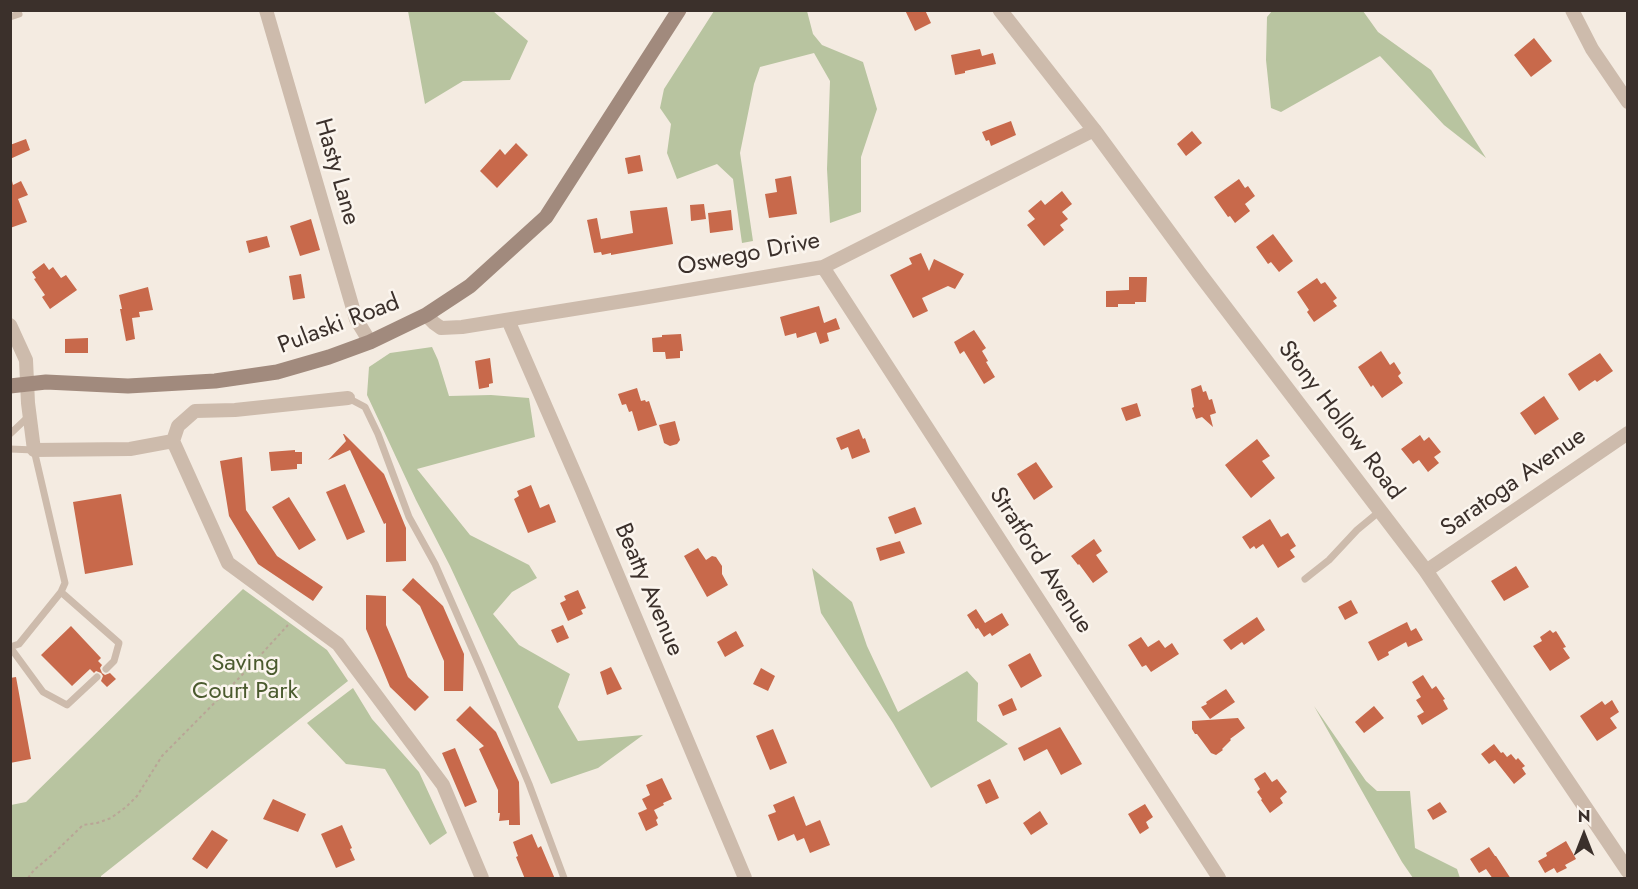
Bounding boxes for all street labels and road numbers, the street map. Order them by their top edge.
street label: Hasty Lane [307,116,365,228]
street label: Oswego Drive [675,227,823,283]
street label: Pulaski Road [274,289,404,361]
street label: Stony Hollow Road [1271,336,1409,506]
street label: Saratoga Avenue [1436,422,1592,544]
street label: Stratford Avenue [982,483,1098,639]
street label: Beatty Avenue [607,519,689,661]

